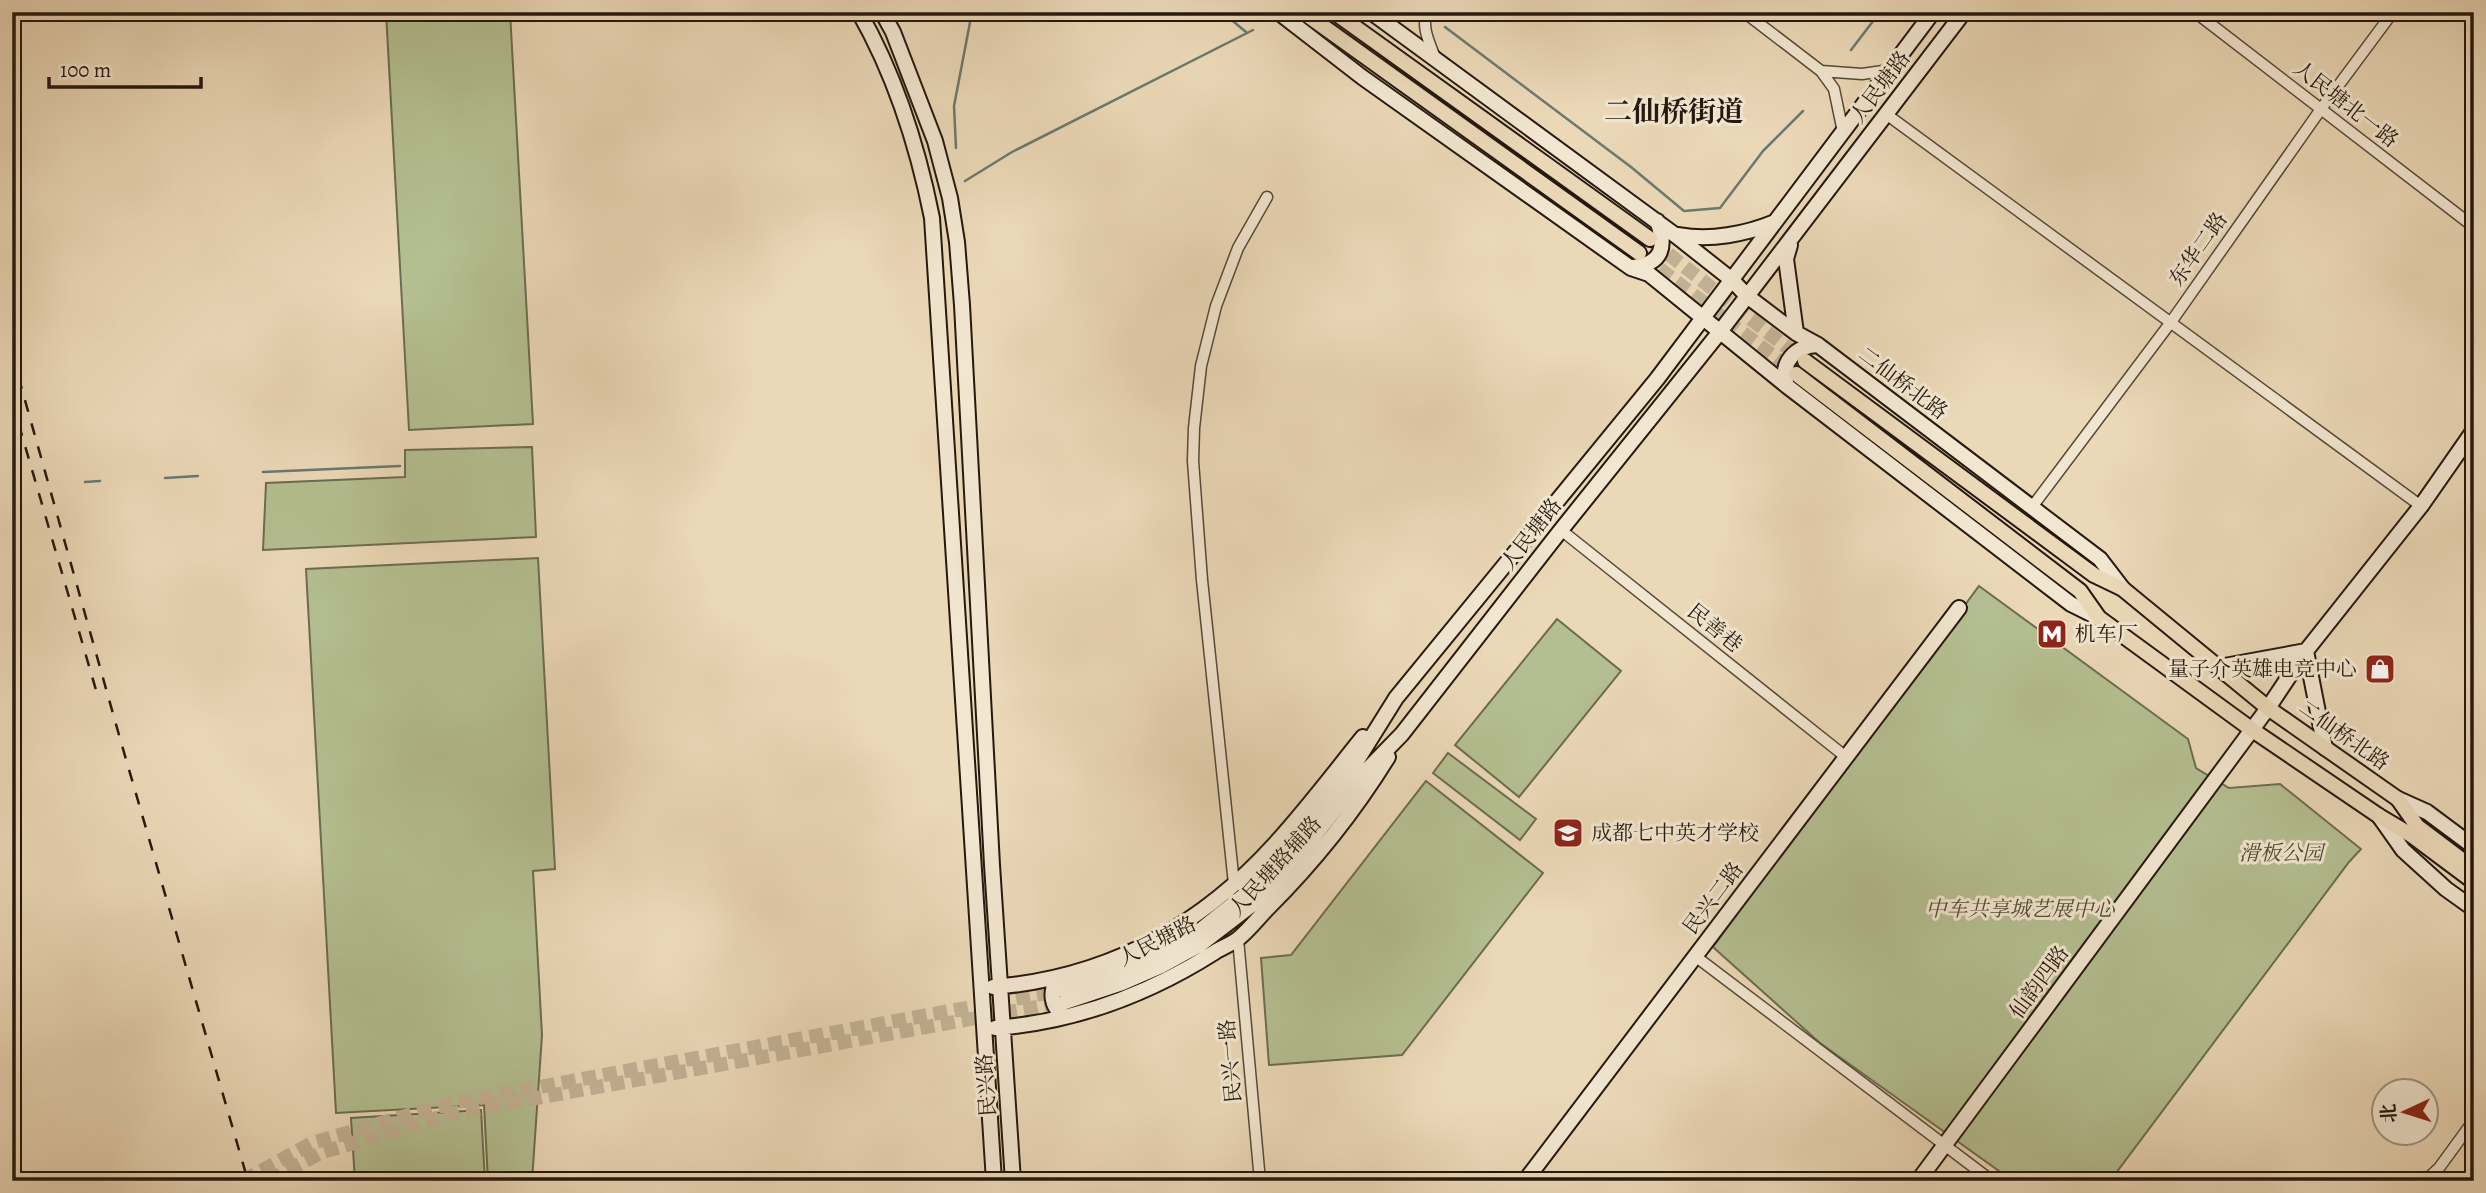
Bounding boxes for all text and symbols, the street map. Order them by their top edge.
street label: 人民塘路 [1844,45,1916,129]
scale bar [49,46,201,90]
street label: 人民塘北一路 [2288,54,2404,154]
text: 100 m [60,56,111,84]
district label: 二仙桥街道 [1604,93,1744,131]
street label: 东华二路 [2162,207,2234,291]
street label: 二仙桥北路 [1853,340,1953,426]
street label: 人民塘路 [1494,492,1568,576]
street label: 民善巷 [1682,597,1748,659]
metro station icon: 机车厂 [2035,617,2069,651]
place label: 机车厂 [2075,620,2138,648]
shop icon: 量子介英雄电竞中心 [2363,652,2397,686]
place label: 量子介英雄电竞中心 [2168,655,2357,683]
street label: 二仙桥北路 [2293,693,2395,777]
street label: 人民塘路辅路 [1222,810,1328,922]
school or university icon: 成都七中英才学校 [1551,816,1585,850]
place label: 成都七中英才学校 [1591,819,1759,847]
park label: 滑板公园 [2239,839,2326,867]
street label: 民兴二路 [1677,856,1749,940]
park label: 中车共享城艺展中心 [1926,895,2115,923]
street label: 人民塘路 [1113,909,1201,973]
street label: 仙韵四路 [2003,940,2075,1024]
street label: 民兴一路 [1212,1018,1248,1104]
street label: 民兴路 [970,1053,1002,1117]
north arrow [2370,1078,2440,1148]
text: 北 [2375,1103,2403,1124]

